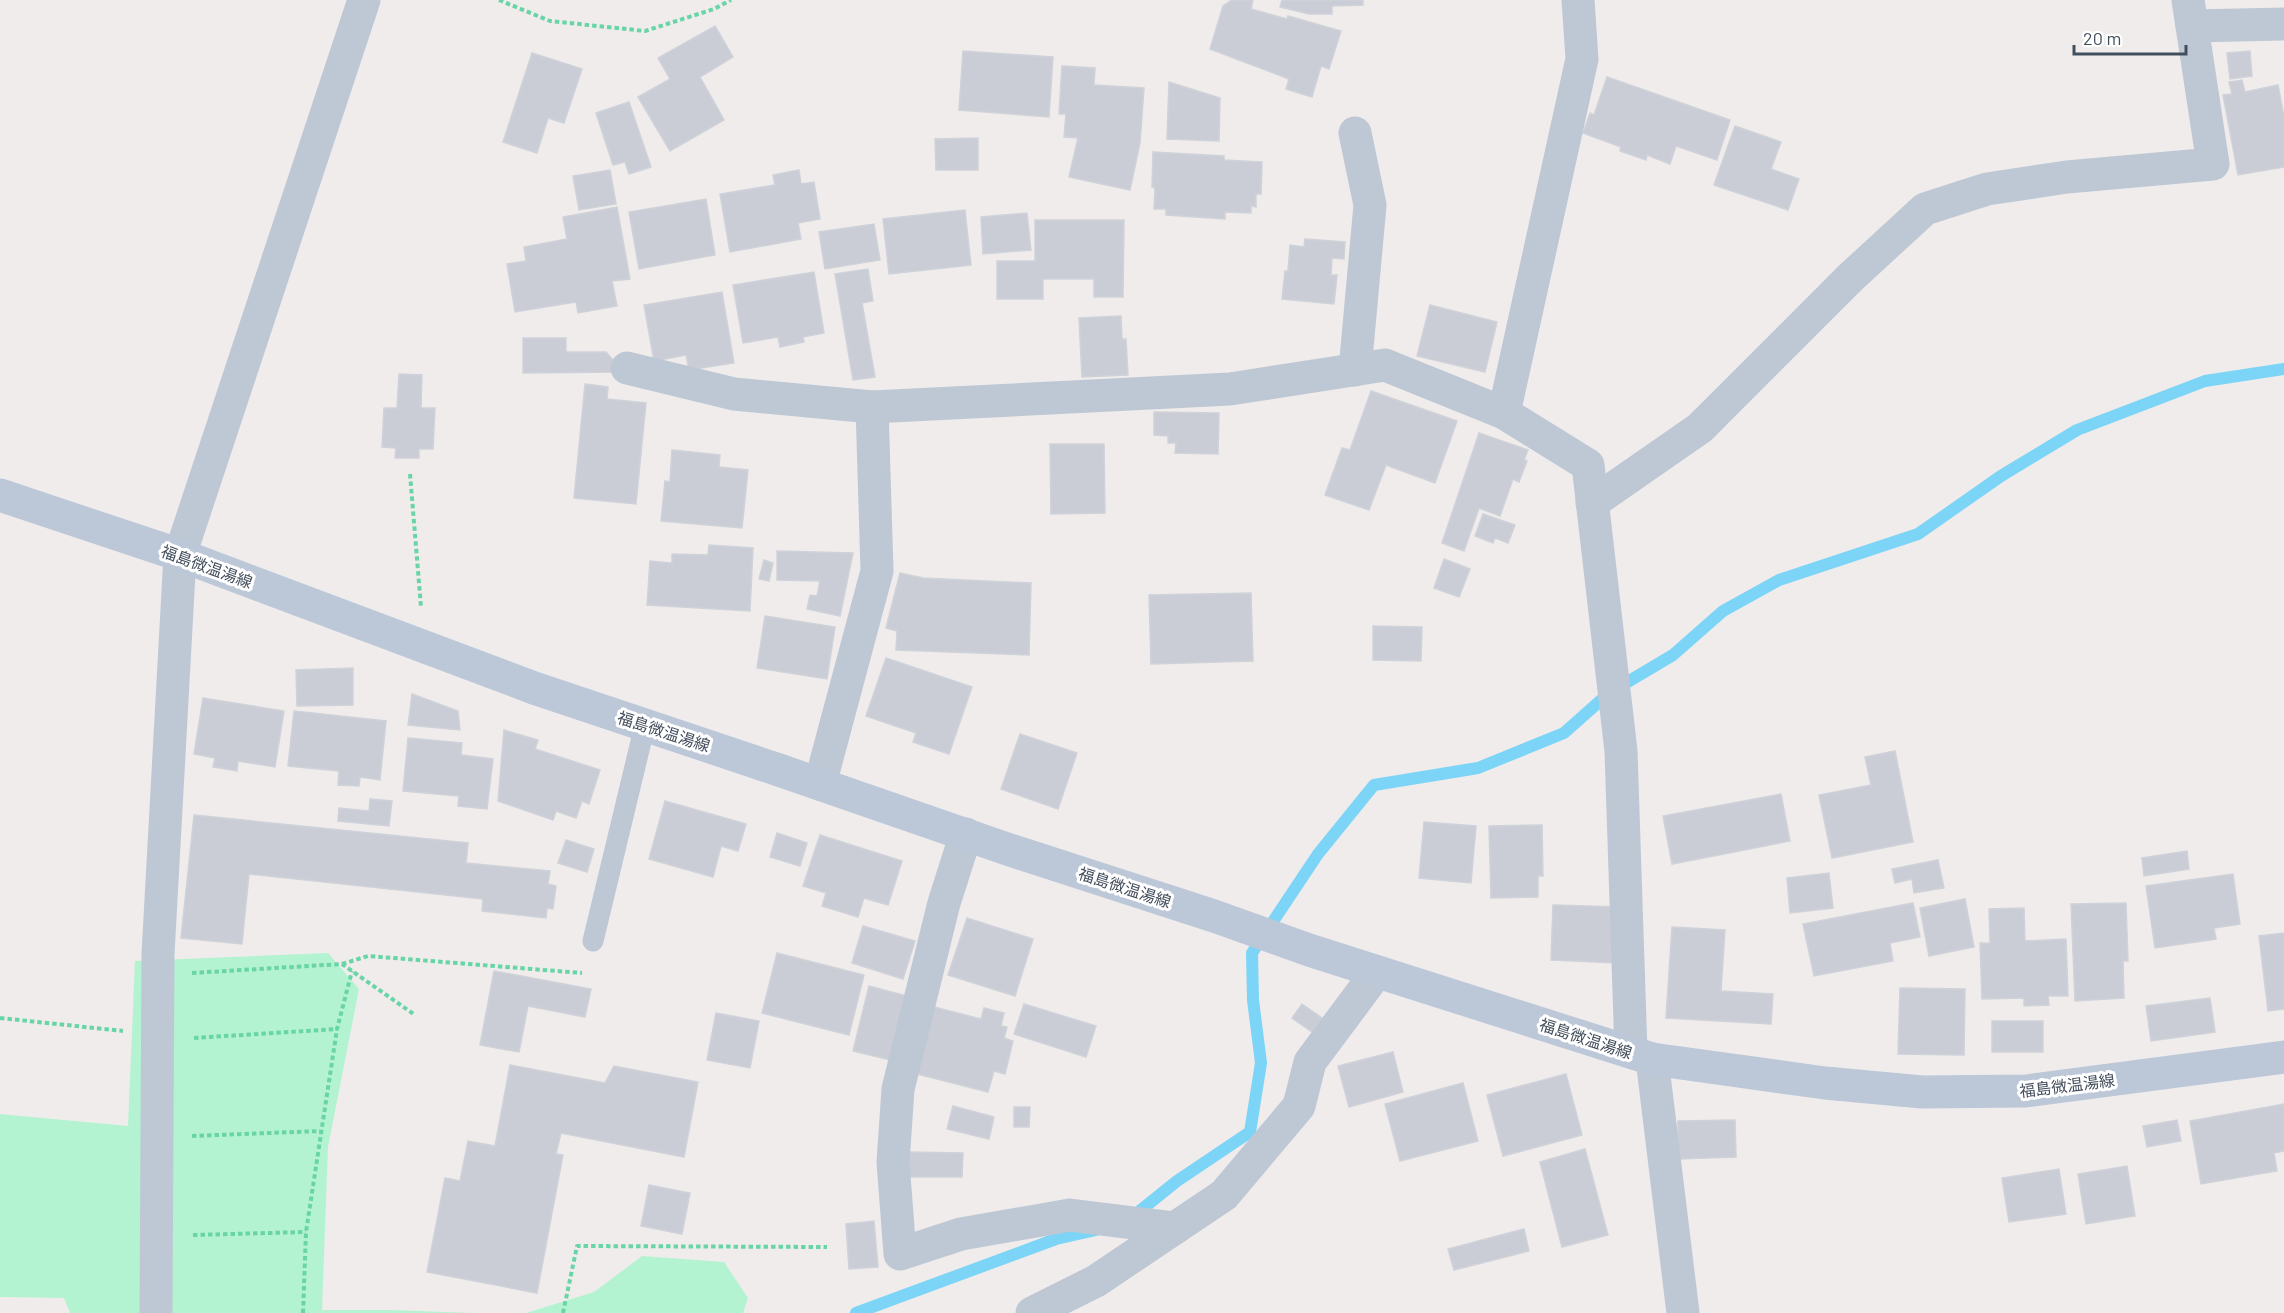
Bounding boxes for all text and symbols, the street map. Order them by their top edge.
scale bar [2074,18,2186,56]
text: 20 m [2083,27,2121,49]
street label: 福島微温湯線 [159,541,255,591]
street label: 福島微温湯線 [615,707,713,755]
street label: 福島微温湯線 [1076,863,1174,911]
street label: 福島微温湯線 [1537,1014,1635,1062]
street label: 福島微温湯線 [2018,1070,2116,1100]

